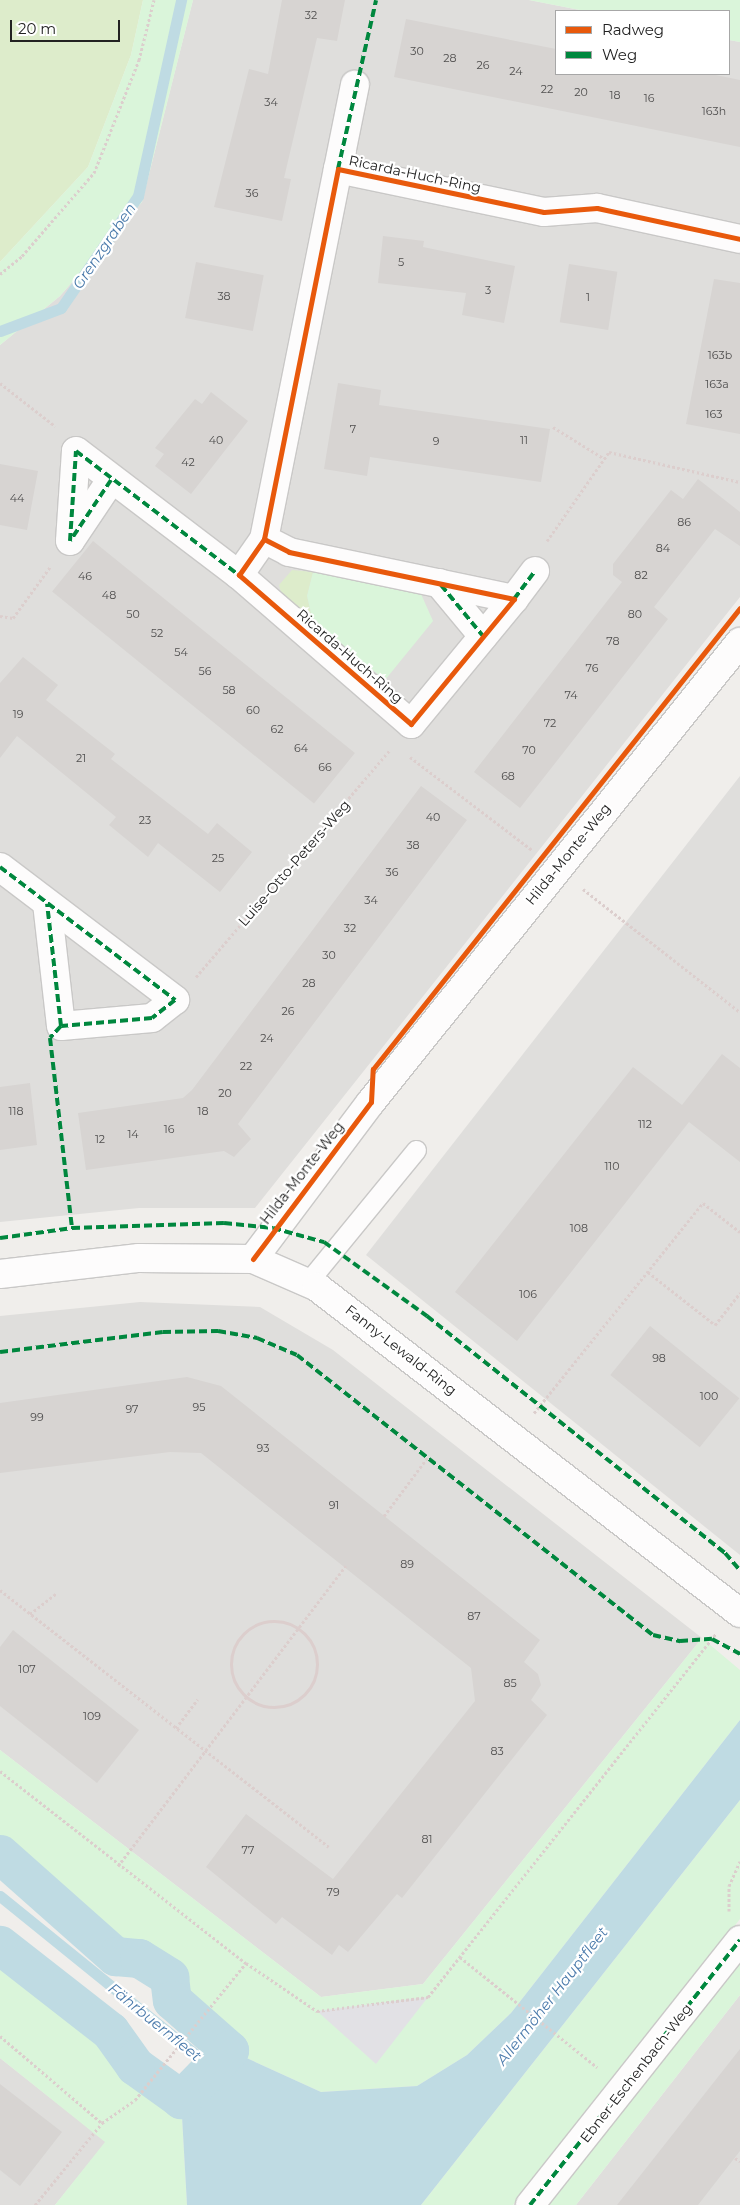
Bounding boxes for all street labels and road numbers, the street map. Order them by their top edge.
street label: Ricarda-Huch-Ring [347,152,483,196]
street label: Ricarda-Huch-Ring [294,605,406,707]
street label: Luise-Otto-Peters-Weg [235,796,353,930]
street label: Hilda-Monte-Weg [522,800,614,908]
street label: Hilda-Monte-Weg [257,1118,347,1228]
street label: Fanny-Lewald-Ring [342,1301,460,1399]
street label: Ebner-Eschenbach-Weg [577,2000,695,2146]

